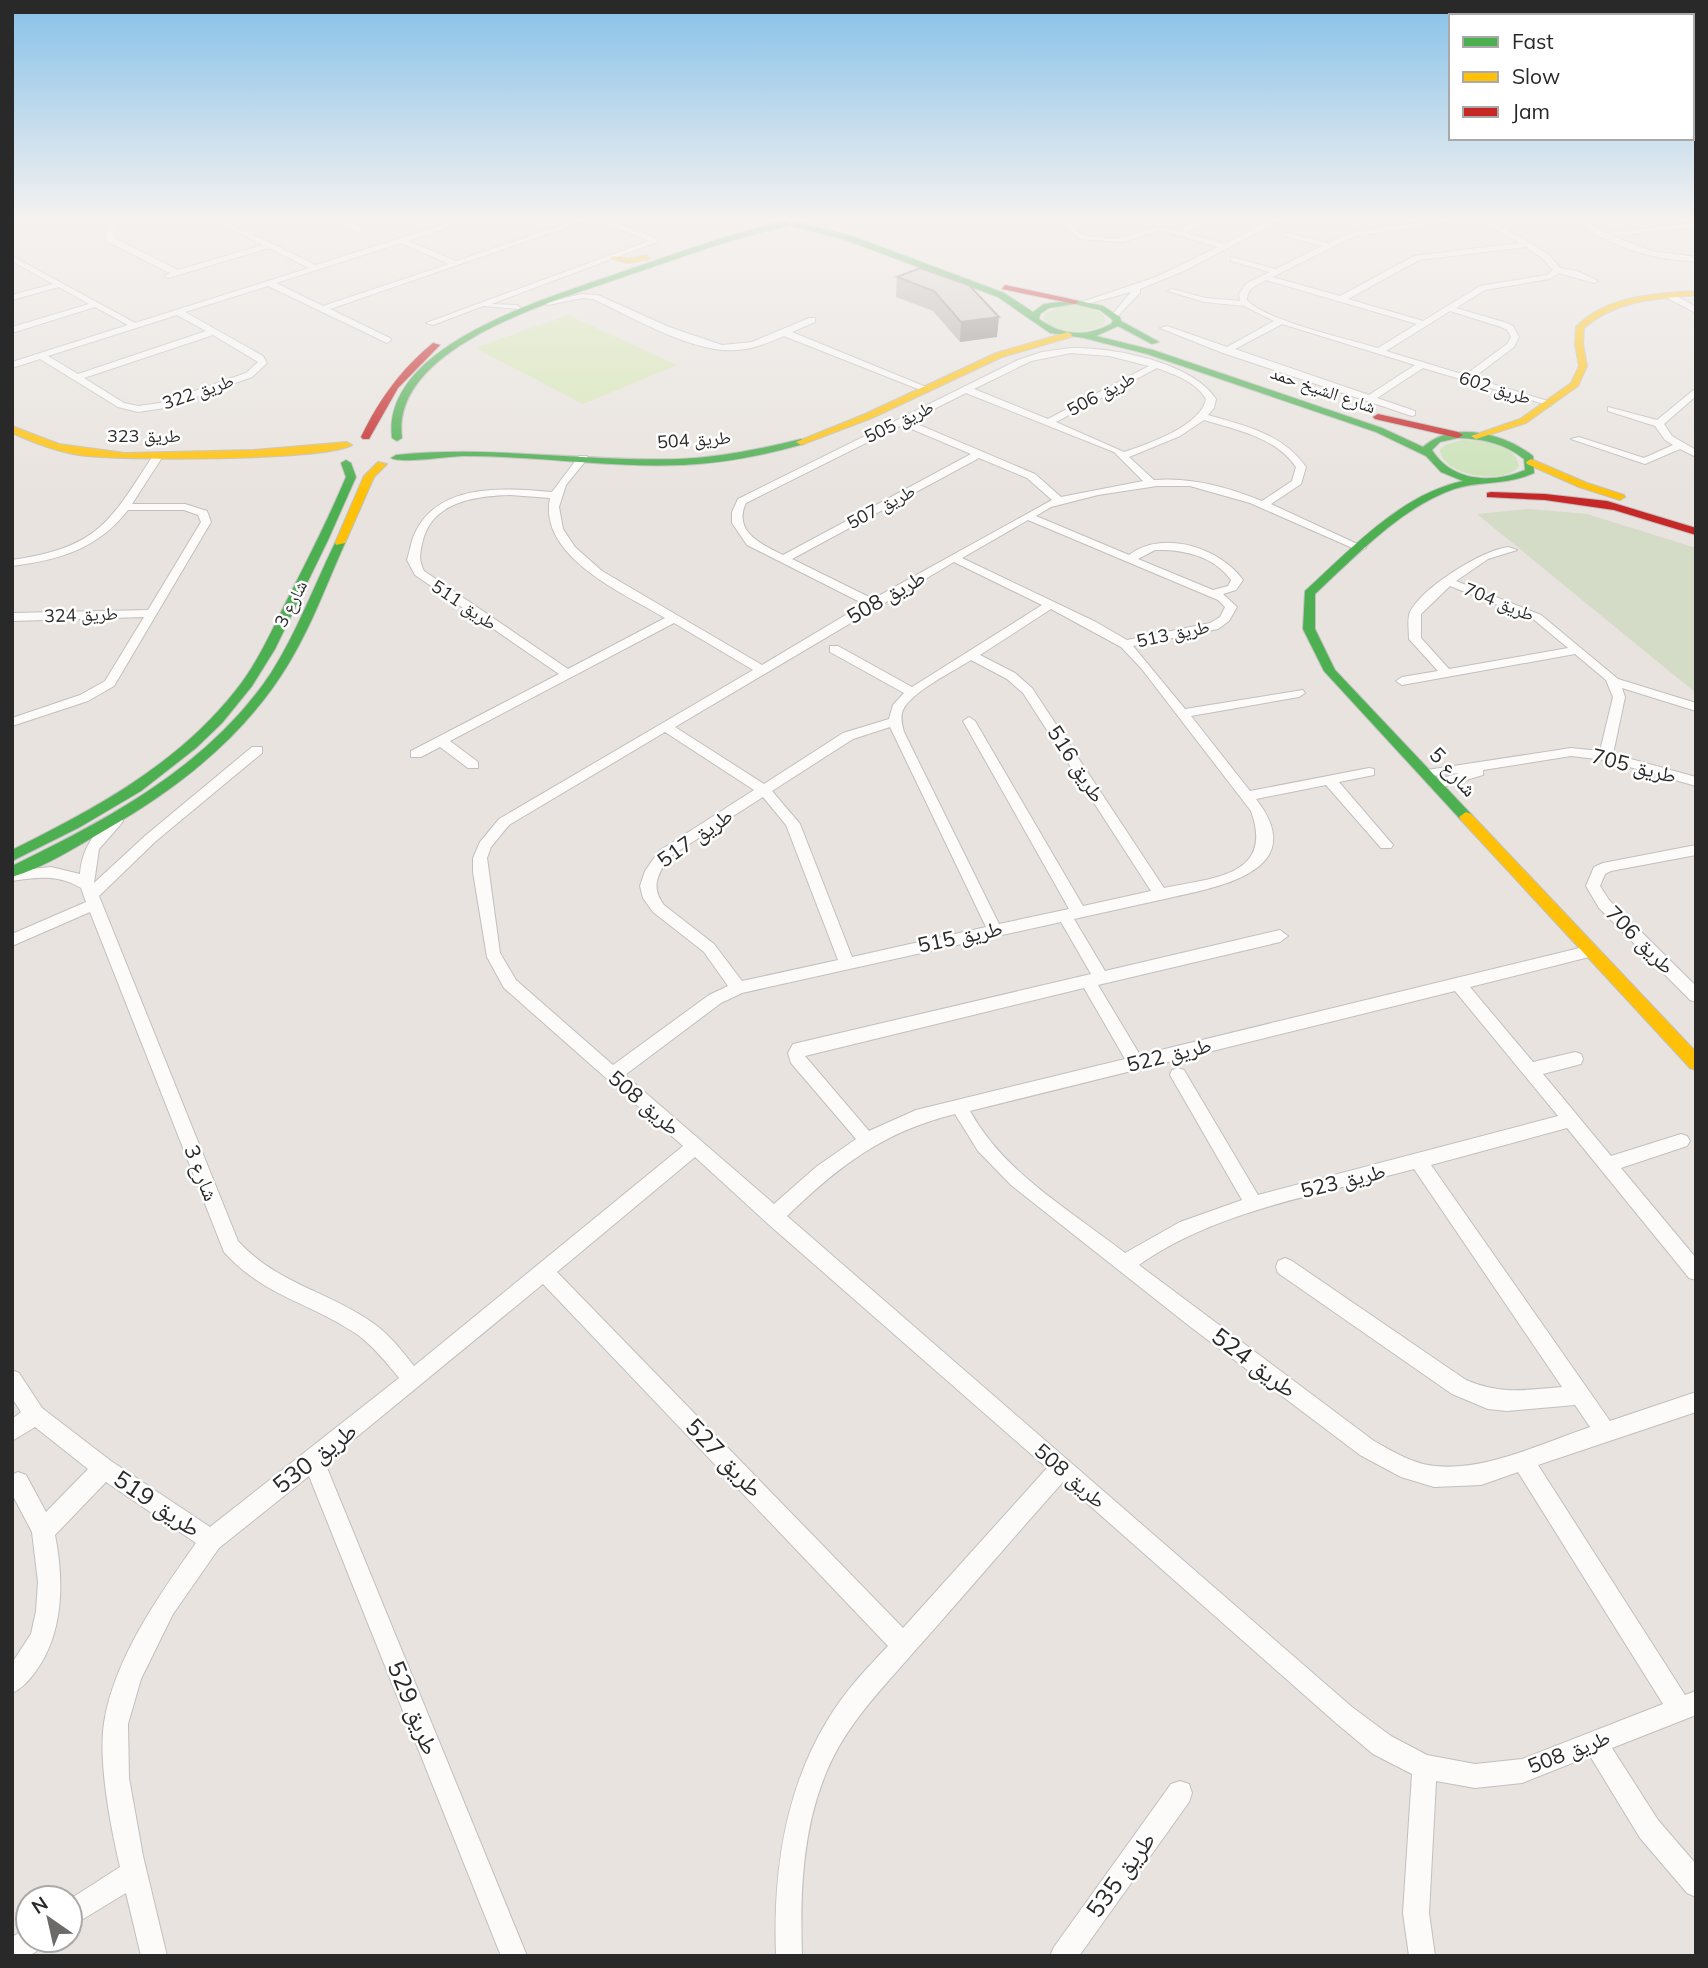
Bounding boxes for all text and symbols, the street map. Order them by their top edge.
legend [1449,14,1694,140]
text: Fast [1512,28,1554,54]
text: Slow [1512,63,1560,89]
text: Jam [1512,98,1550,124]
street label: شارع الشيخ حمد [1267,361,1379,419]
street label: طريق 506 [1063,366,1139,421]
street label: طريق 602 [1456,366,1534,409]
street label: طريق 322 [159,369,237,414]
street label: طريق 505 [860,395,937,448]
street label: طريق 323 [107,424,181,447]
street label: طريق 504 [656,425,732,454]
street label: طريق 507 [843,479,919,534]
street label: طريق 508 [842,563,930,630]
street label: طريق 511 [427,574,501,635]
street label: شارع 3 [269,576,312,631]
street label: طريق 704 [1461,577,1538,626]
street label: طريق 324 [44,602,118,627]
street label: طريق 513 [1134,615,1211,652]
street label: طريق 516 [1042,720,1111,807]
street label: شارع 5 [1424,741,1483,802]
street label: طريق 705 [1589,742,1679,789]
street label: طريق 517 [652,802,738,873]
street label: طريق 706 [1600,900,1680,980]
street label: طريق 515 [915,914,1005,959]
street label: طريق 522 [1124,1031,1214,1078]
street label: طريق 508 [603,1064,686,1141]
street label: شارع 3 [178,1141,225,1205]
street label: طريق 523 [1298,1157,1388,1204]
street label: طريق 524 [1206,1321,1303,1404]
street label: طريق 527 [680,1411,770,1503]
street label: طريق 530 [266,1415,362,1499]
street label: طريق 508 [1029,1437,1112,1514]
street label: طريق 519 [108,1463,207,1543]
street label: طريق 529 [382,1656,446,1759]
street label: طريق 508 [1524,1723,1614,1780]
street label: طريق 535 [1079,1826,1161,1923]
north arrow [14,1884,84,1954]
text: N [27,1891,52,1919]

